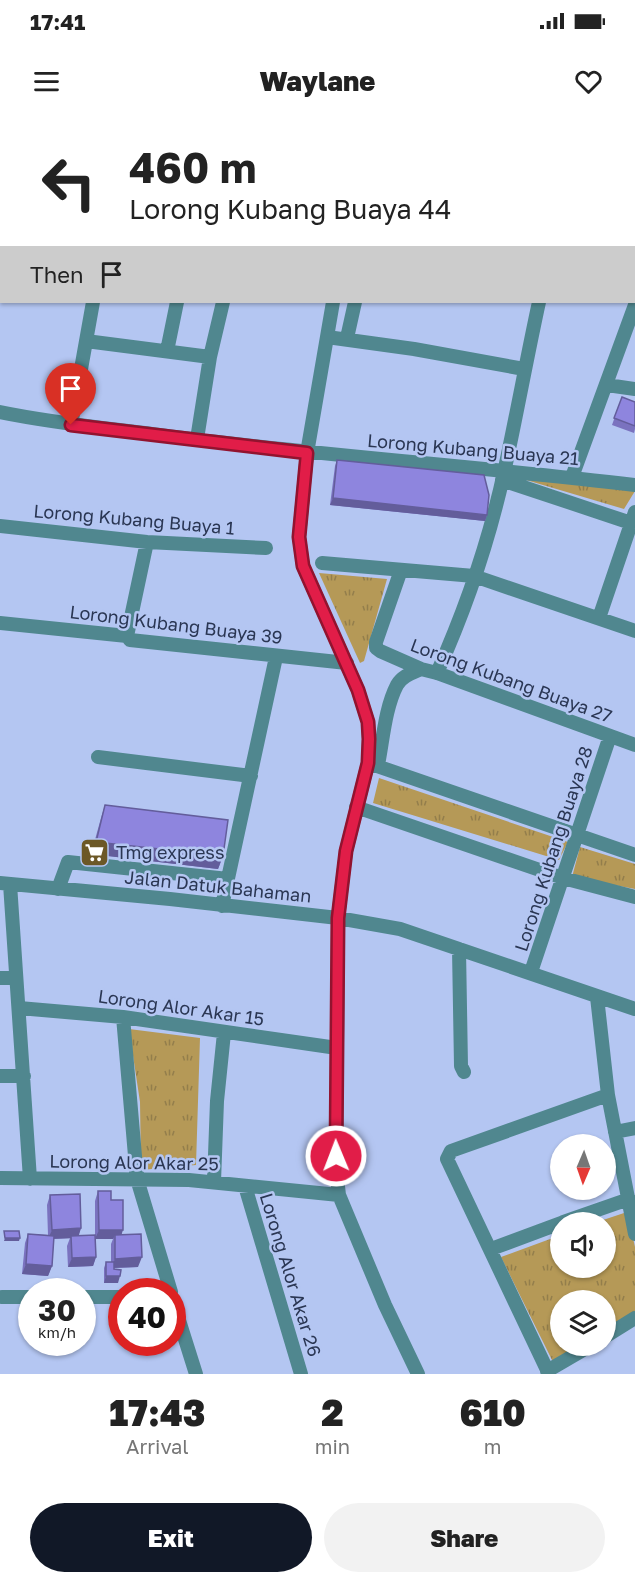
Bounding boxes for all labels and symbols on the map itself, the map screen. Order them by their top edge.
pin [45,363,96,425]
street label: Lorong Kubang Buaya 21 [366,429,580,469]
street label: Lorong Kubang Buaya 1 [33,499,236,539]
street label: Lorong Kubang Buaya 39 [68,600,284,648]
street label: Lorong Kubang Buaya 27 [408,633,615,727]
street label: Lorong Kubang Buaya 28 [509,743,597,954]
supermarket icon: Tmg express [79,837,111,869]
place label: Tmg express [116,841,224,863]
street label: Jalan Datuk Bahaman [124,865,313,907]
street label: Lorong Alor Akar 15 [97,984,266,1030]
position arrow [304,1124,368,1188]
north arrow [550,1134,616,1200]
street label: Lorong Alor Akar 25 [49,1150,219,1174]
street label: Lorong Alor Akar 26 [256,1190,326,1359]
speed limit sign: 40 [108,1278,186,1356]

